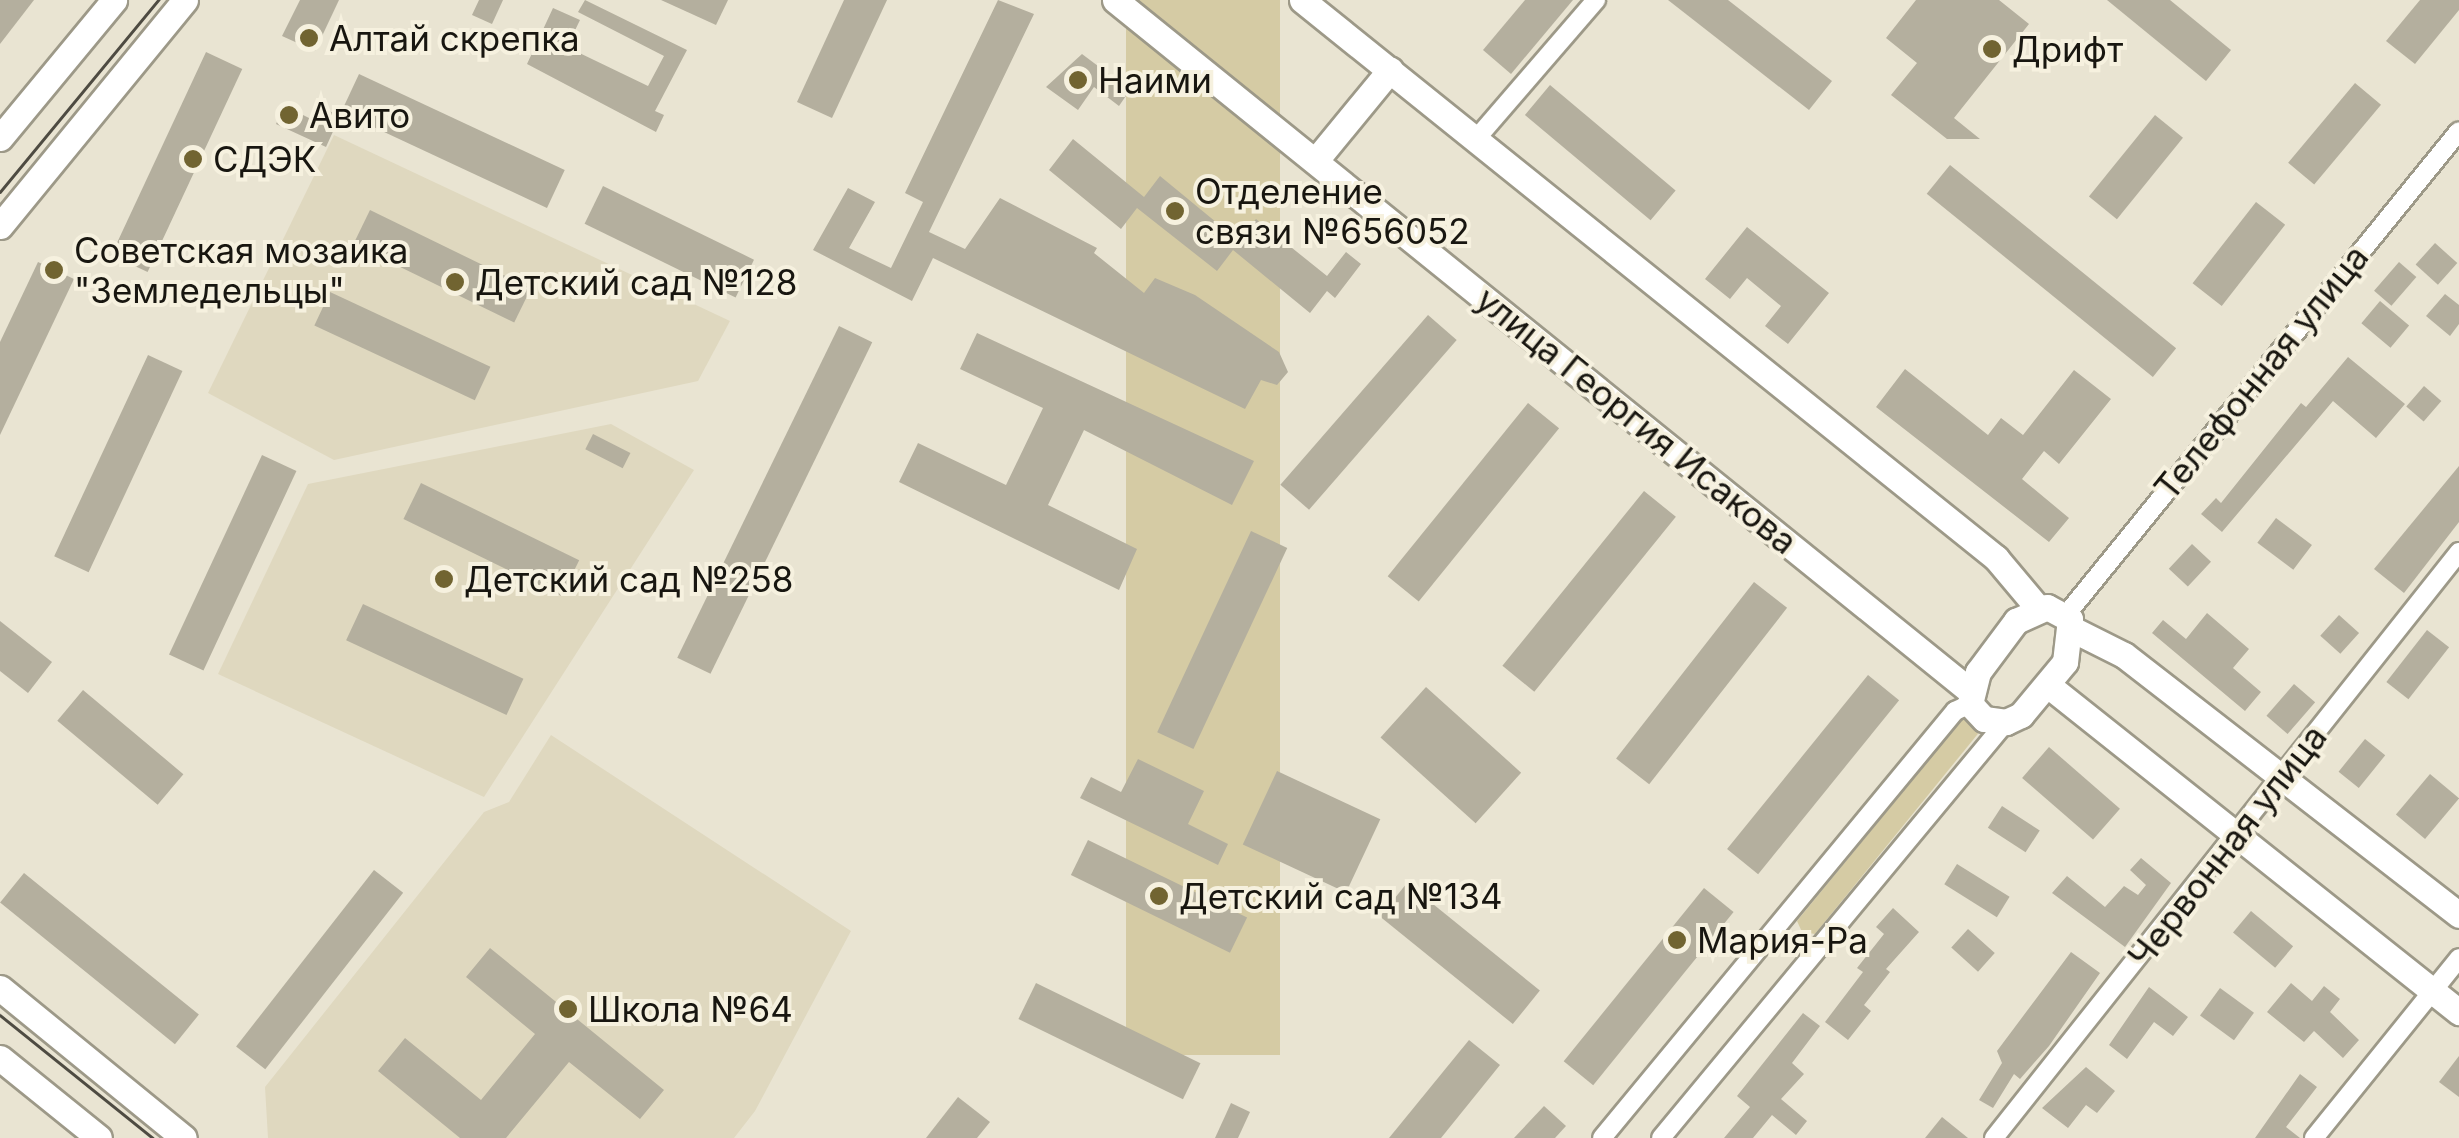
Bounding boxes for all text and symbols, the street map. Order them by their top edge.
place label: Алтай скрепка [329,17,580,59]
marker: Алтай скрепка [298,27,320,49]
place label: Дрифт [2012,28,2123,70]
marker: Дрифт [1981,38,2003,60]
place label: Наими [1098,59,1212,101]
marker: Наими [1067,69,1089,91]
place label: Авито [309,94,410,136]
marker: Авито [278,104,300,126]
place label: СДЭК [213,138,316,180]
marker: СДЭК [182,148,204,170]
place label: Отделение связи №656052 [1195,170,1470,252]
marker: Отделение связи №656052 [1164,200,1186,222]
place label: Советская мозаика "Земледельцы" [74,229,409,311]
street label: Телефонная улица [2145,236,2377,508]
marker: Советская мозаика "Земледельцы" [43,259,65,281]
place label: Детский сад №128 [475,261,797,303]
marker: Детский сад №128 [444,271,466,293]
street label: улица Георгия Исакова [1468,278,1806,562]
place label: Детский сад №258 [464,558,793,600]
marker: Детский сад №258 [433,568,455,590]
street label: Червонная улица [2119,716,2335,976]
place label: Детский сад №134 [1179,875,1503,917]
marker: Детский сад №134 [1148,885,1170,907]
place label: Мария-Ра [1697,919,1868,961]
marker: Мария-Ра [1666,929,1688,951]
place label: Школа №64 [588,988,793,1030]
marker: Школа №64 [557,998,579,1020]

